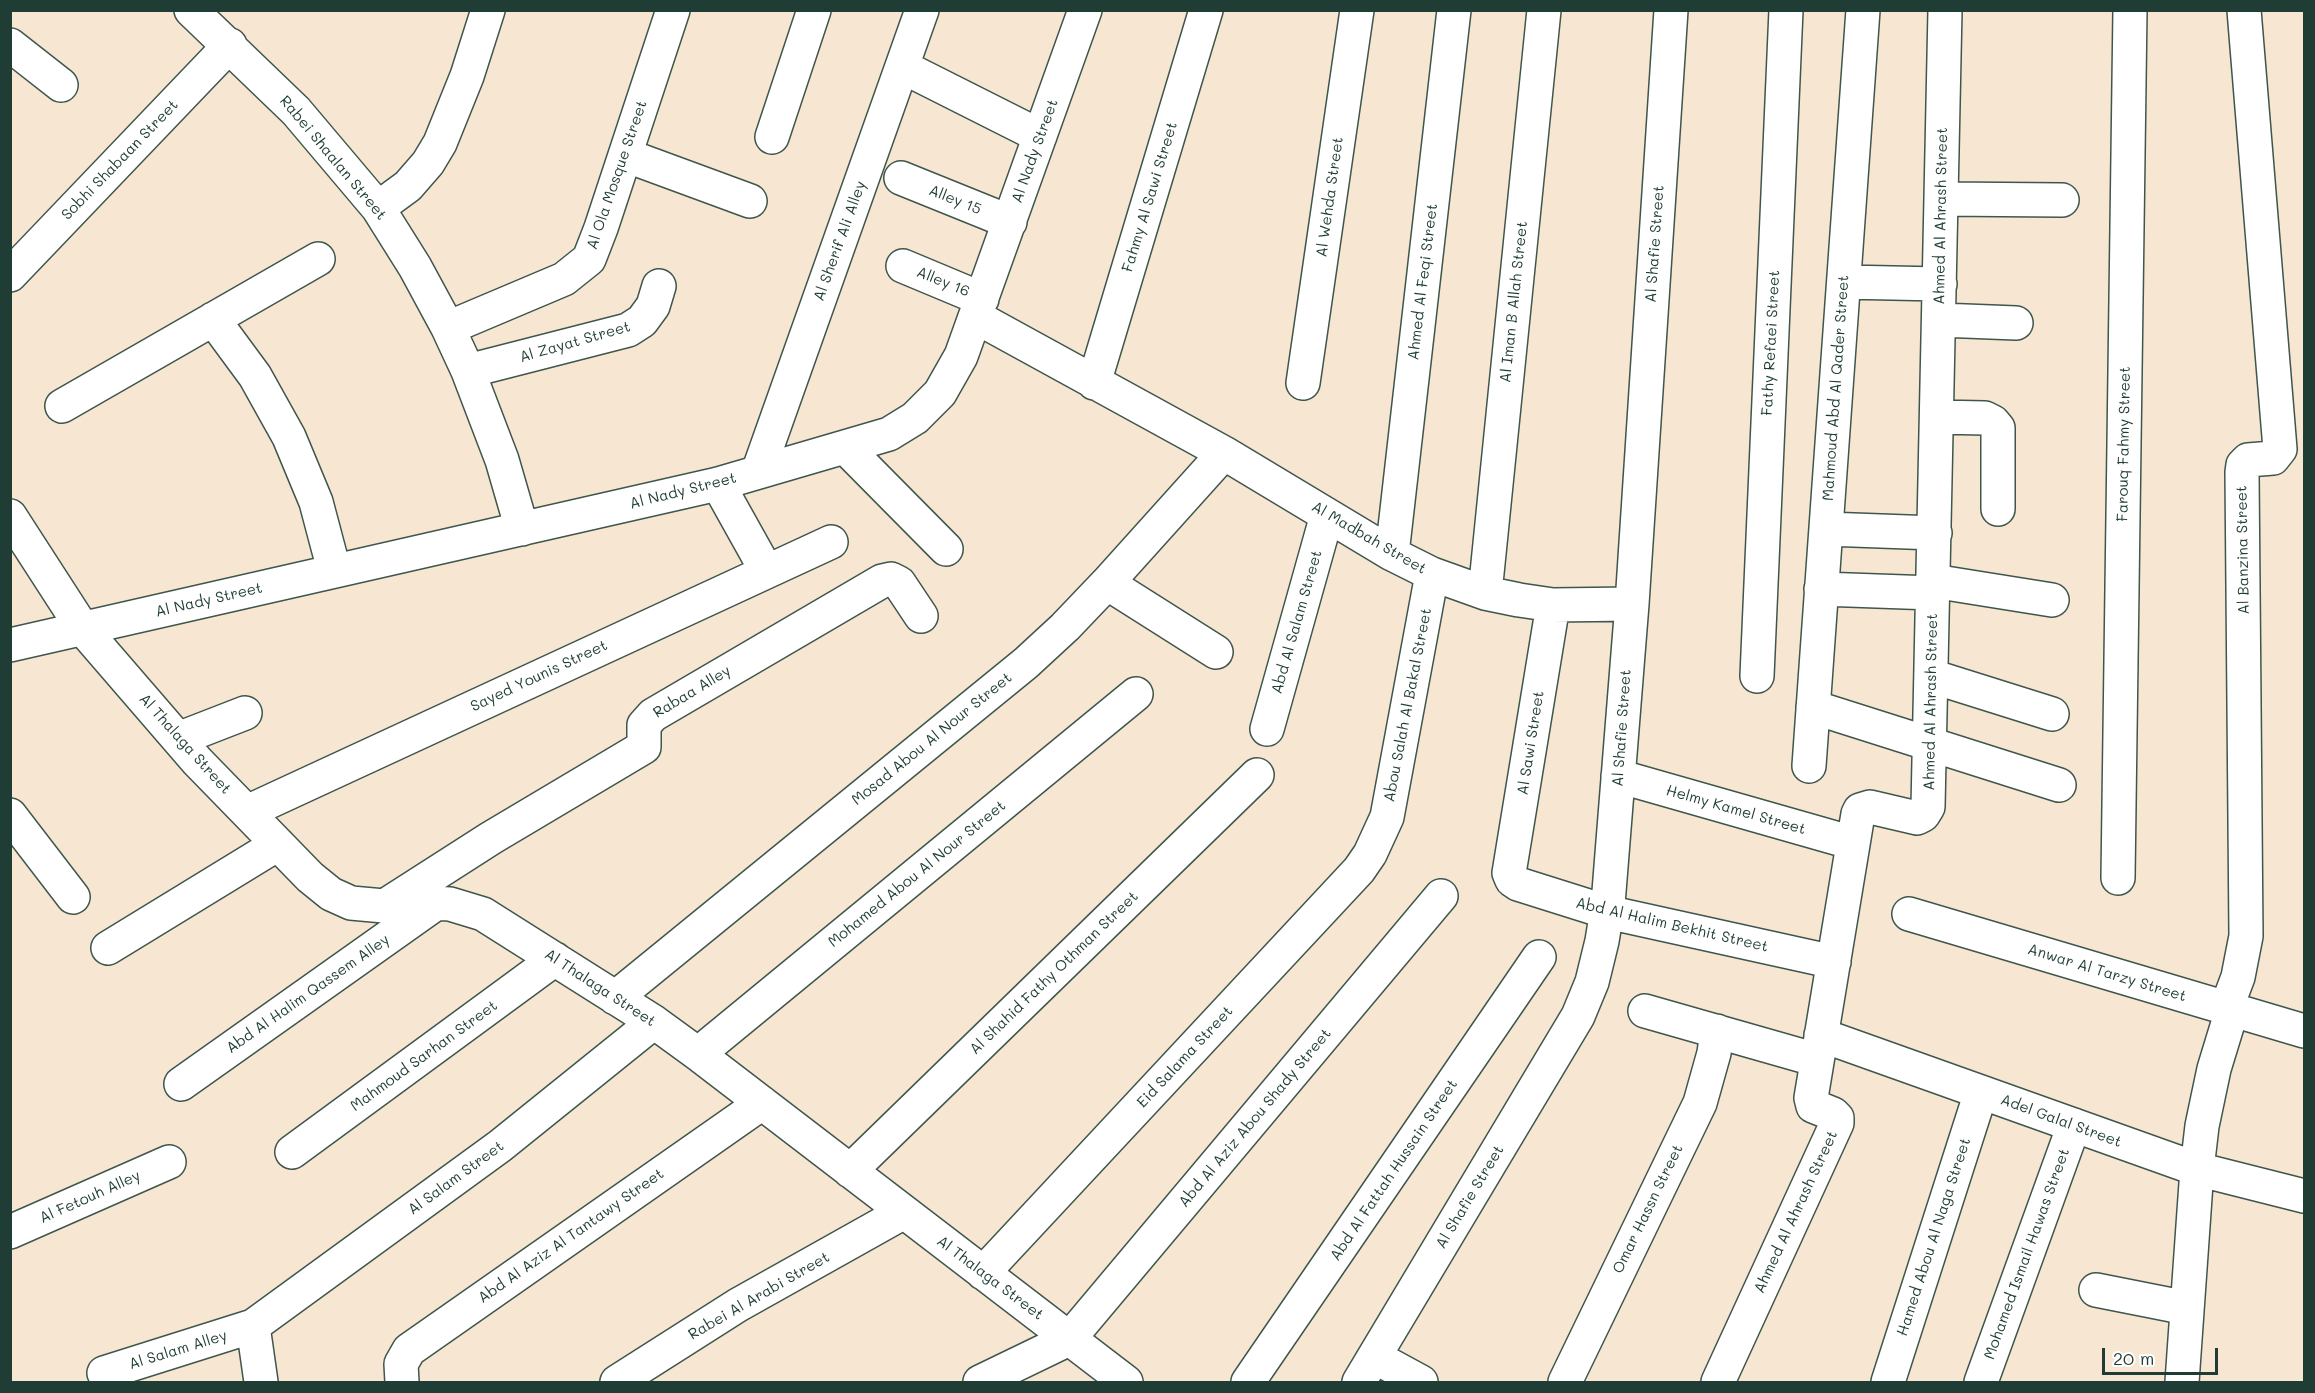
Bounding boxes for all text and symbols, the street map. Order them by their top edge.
street label: Rabei Shaalan Street [276,92,390,224]
street label: Sobhi Shabaan Street [58,96,182,224]
street label: Al Nady Street [1008,97,1062,205]
street label: Al Ola Mosque Street [583,98,651,252]
street label: Fahmy Al Sawi Street [1119,120,1181,274]
street label: Ahmed Al Ahrash Street [1930,127,1952,305]
street label: Al Wehda Street [1313,136,1347,258]
street label: Al Sherif Ali Alley [810,179,870,303]
street label: Alley 15 [926,181,984,219]
street label: Al Shafie Street [1642,185,1668,303]
street label: Ahmed Al Feqi Street [1404,203,1442,361]
street label: Al Iman B Allah Street [1497,220,1531,384]
street label: Alley 16 [914,263,972,301]
street label: Fathy Refaei Street [1758,270,1784,416]
street label: Mahmoud Abd Al Qader Street [1819,275,1853,501]
street label: Al Zayat Street [517,318,633,366]
street label: Farouq Fahmy Street [2114,366,2134,522]
street label: Al Nady Street [628,469,738,513]
street label: Al Banzina Street [2233,485,2253,615]
street label: Al Madbah Street [1308,498,1430,578]
street label: Abd Al Salam Street [1268,548,1326,696]
street label: Al Nady Street [154,579,264,621]
street label: Abou Salah Al Bakal Street [1380,606,1436,804]
street label: Ahmed Al Ahrash Street [1920,613,1942,791]
street label: Sayed Younis Street [468,636,610,716]
street label: Rabaa Alley [650,662,734,722]
street label: Mosad Abou Al Nour Street [848,669,1016,809]
street label: Al Shafie Street [1609,669,1635,787]
street label: Al Sawi Street [1514,689,1548,797]
street label: Al Thalaga Street [135,690,235,798]
street label: Helmy Kamel Street [1664,781,1808,839]
street label: Mohamed Abou Al Nour Street [825,797,1009,951]
street label: Al Shahid Fathy Othman Street [966,888,1142,1058]
street label: Abd Al Halim Bekhit Street [1574,894,1770,956]
street label: Abd Al Halim Qassem Alley [223,931,393,1057]
street label: Anwar Al Tarzy Street [2026,940,2188,1006]
street label: Al Thalaga Street [541,945,659,1031]
street label: Mahmoud Sarhan Street [347,997,501,1115]
street label: Eid Salama Street [1133,1003,1237,1111]
street label: Abd Al Aziz Abou Shady Street [1175,1025,1335,1211]
street label: Abd Al Fattah Hussain Street [1326,1076,1462,1264]
street label: Adel Galal Street [1998,1091,2124,1151]
street label: Ahmed Al Ahrash Street [1750,1128,1842,1296]
street label: Hamed Abou Al Naga Street [1893,1136,1975,1338]
street label: Al Salam Street [404,1137,508,1219]
street label: Al Shafie Street [1432,1142,1508,1252]
street label: Omar Hassn Street [1609,1142,1687,1276]
street label: Mohamed Ismail Hawas Street [1980,1146,2074,1362]
street label: Abd Al Aziz Al Tantawy Street [475,1165,667,1307]
street label: Al Fetouh Alley [37,1167,143,1227]
street label: Al Thalaga Street [933,1232,1047,1324]
street label: Rabei Al Arabi Street [685,1248,833,1344]
street label: Al Salam Alley [127,1327,229,1373]
scale bar [2105,1336,2220,1374]
text: 20 m [2113,1346,2154,1370]

